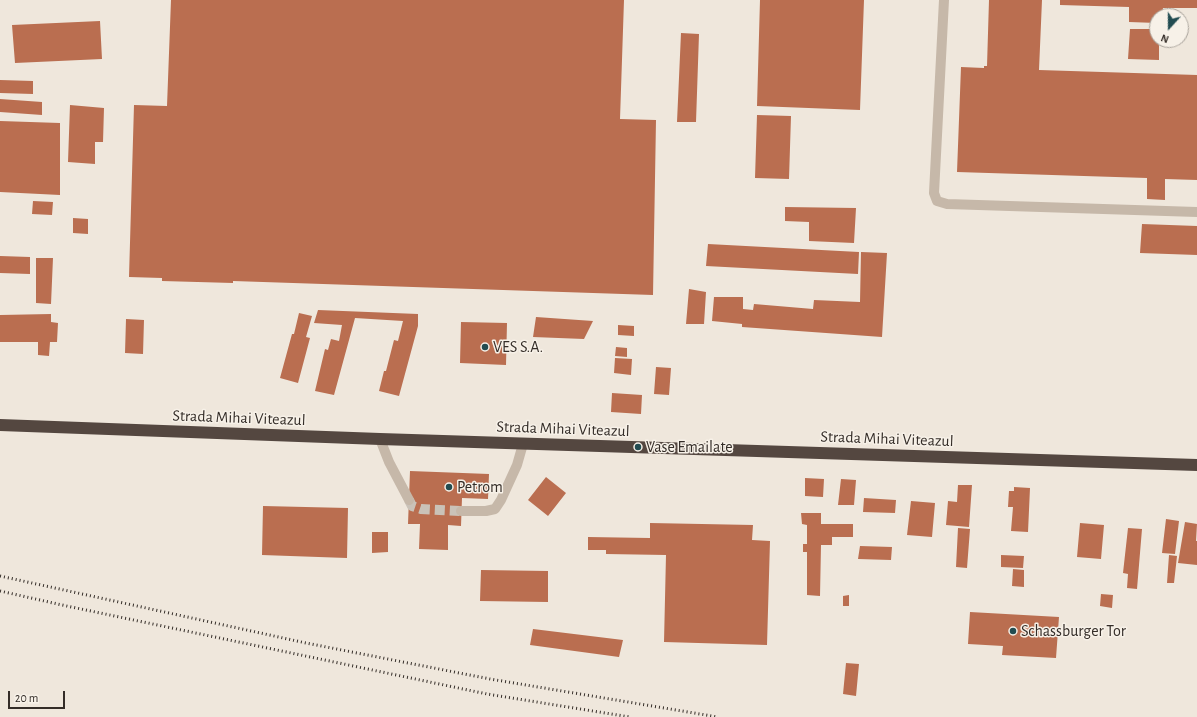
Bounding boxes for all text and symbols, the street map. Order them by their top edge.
north arrow [1149,8,1189,48]
text: N [1159,32,1170,45]
place label: VES S.A. [493,337,543,357]
marker: VES S.A. [480,342,490,352]
street label: Strada Mihai Viteazul [172,406,306,430]
street label: Strada Mihai Viteazul [496,417,630,441]
street label: Strada Mihai Viteazul [820,427,954,451]
place label: Vase Emailate [646,437,733,457]
marker: Vase Emailate [633,442,643,452]
place label: Petrom [457,477,503,497]
marker: Petrom [444,482,454,492]
place label: Schassburger Tor [1021,621,1126,641]
marker: Schassburger Tor [1008,626,1018,636]
scale bar [10,683,67,709]
text: 20 m [15,692,38,704]

